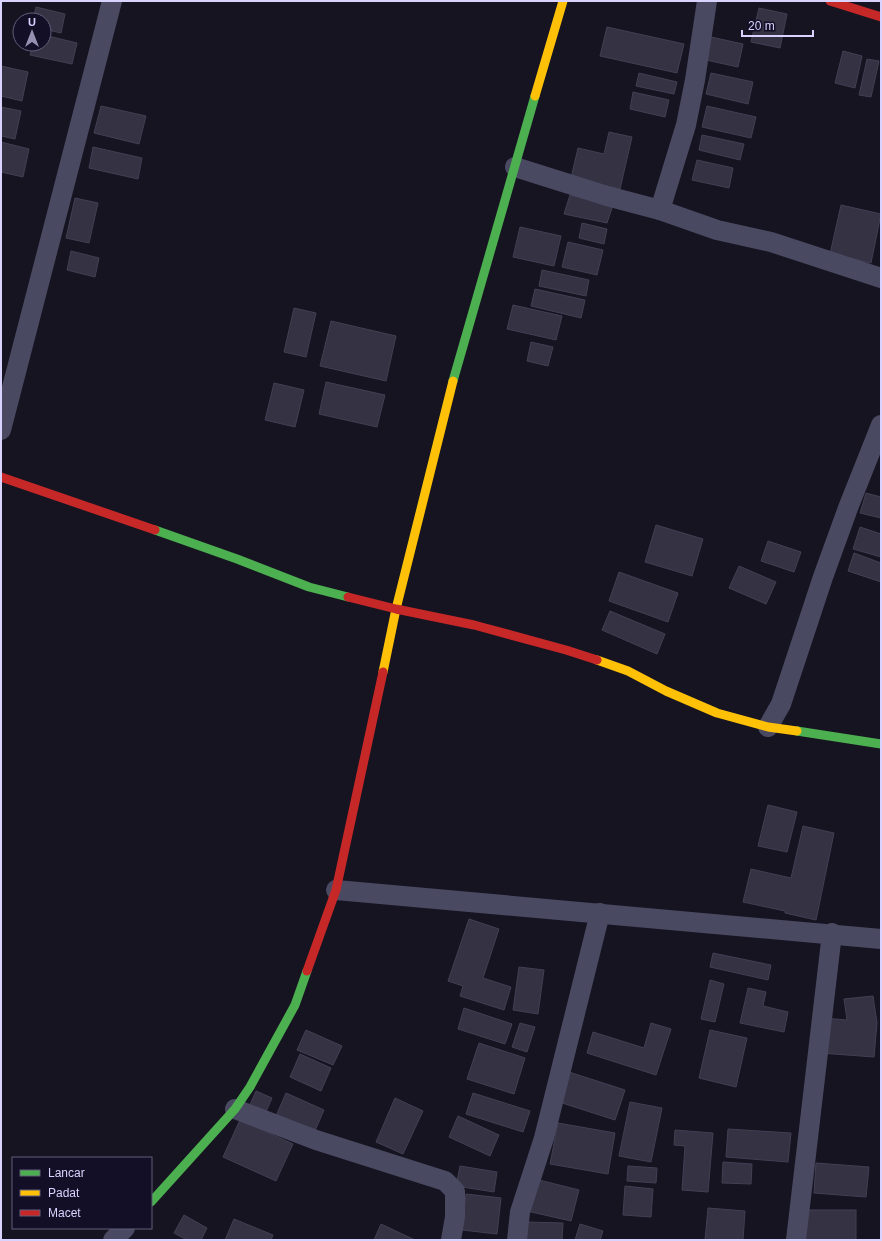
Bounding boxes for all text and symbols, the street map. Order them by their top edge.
north arrow [12,12,52,52]
scale bar [742,12,813,38]
text: U [28,16,36,28]
text: 20 m [748,19,775,33]
legend [12,1157,152,1229]
text: Lancar [48,1166,85,1180]
text: Padat [48,1186,80,1200]
text: Macet [48,1206,81,1220]

